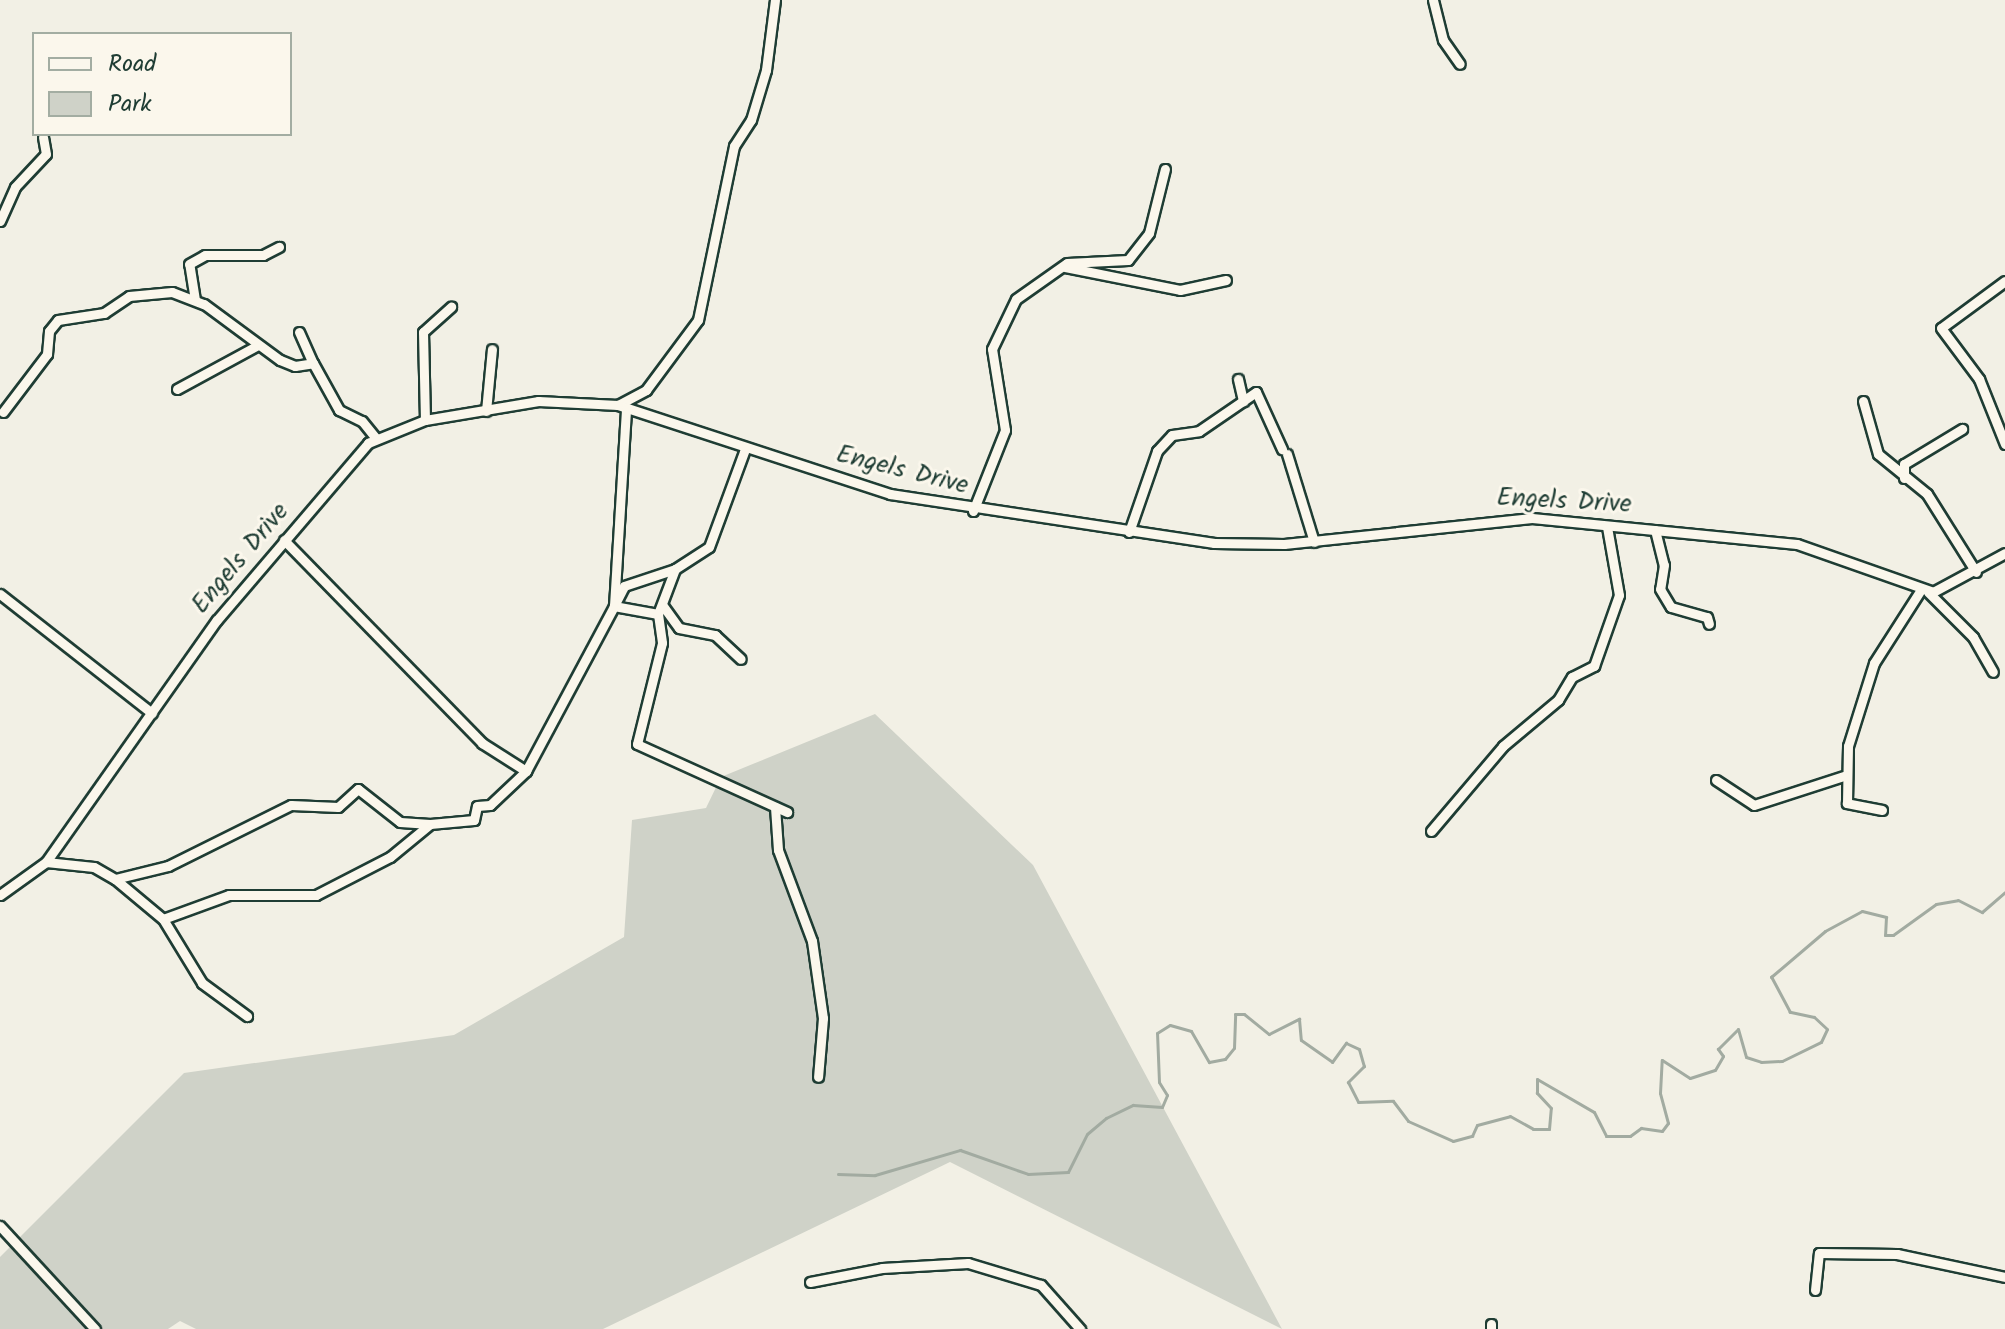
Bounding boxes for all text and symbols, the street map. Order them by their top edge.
legend [32,32,292,136]
text: Road [108,45,156,84]
text: Park [108,85,152,124]
street label: Engels Drive [833,440,971,502]
street label: Engels Drive [1496,483,1632,521]
street label: Engels Drive [186,497,296,621]

